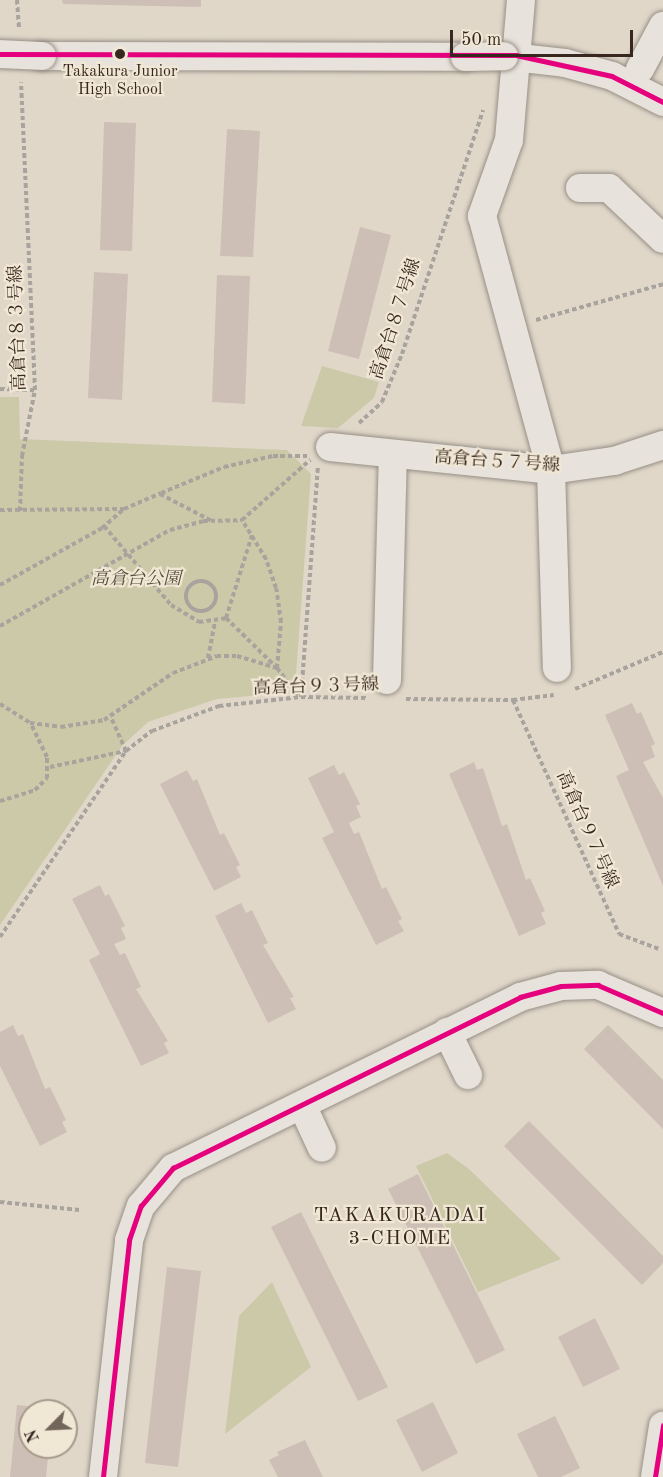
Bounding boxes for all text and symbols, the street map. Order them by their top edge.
scale bar [453,18,636,56]
text: 50 m [461,31,501,49]
marker: Takakura Junior High School [114,48,126,60]
place label: Takakura Junior High School [62,62,178,100]
street label: 高倉台８７号線 [366,256,426,382]
street label: 高倉台８３号線 [5,265,31,391]
street label: 高倉台５７号線 [433,447,561,477]
park label: 高倉台公園 [91,568,181,590]
street label: 高倉台９３号線 [253,674,379,700]
street label: 高倉台９７号線 [552,768,622,892]
district label: TAKAKURADAI 3-CHOME [314,1205,486,1252]
north arrow [18,1399,78,1459]
text: N [24,1427,43,1444]

